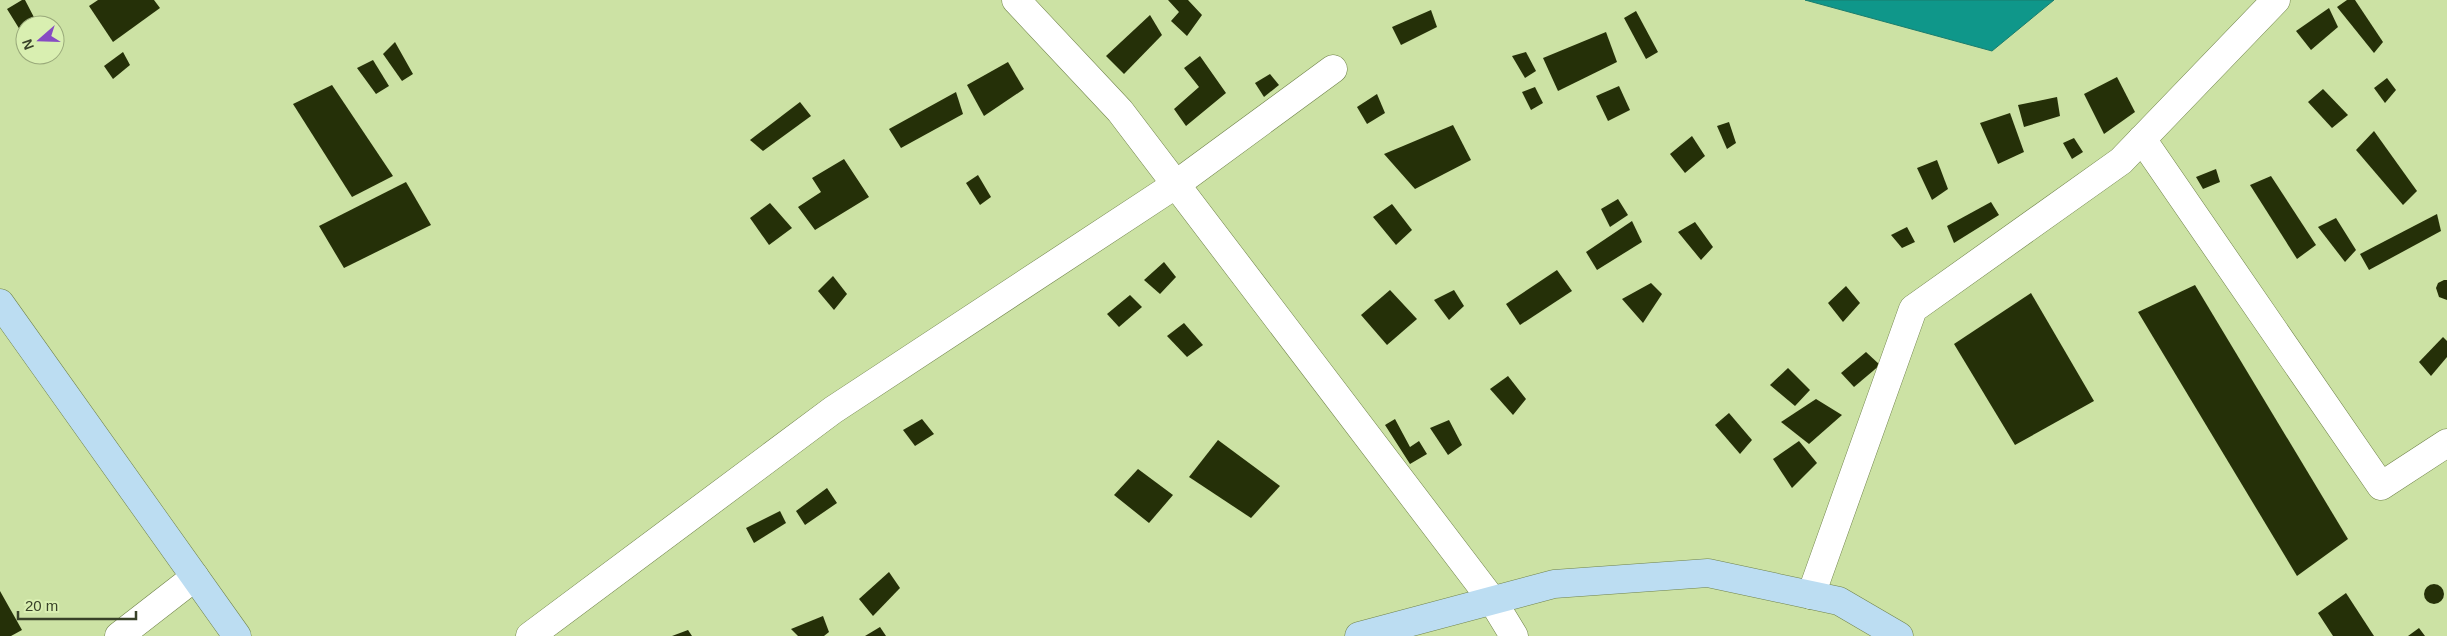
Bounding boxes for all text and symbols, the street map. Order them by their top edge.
north arrow [15,15,65,65]
text: N [19,37,37,52]
scale bar [18,588,135,620]
text: 20 m [25,597,58,614]

